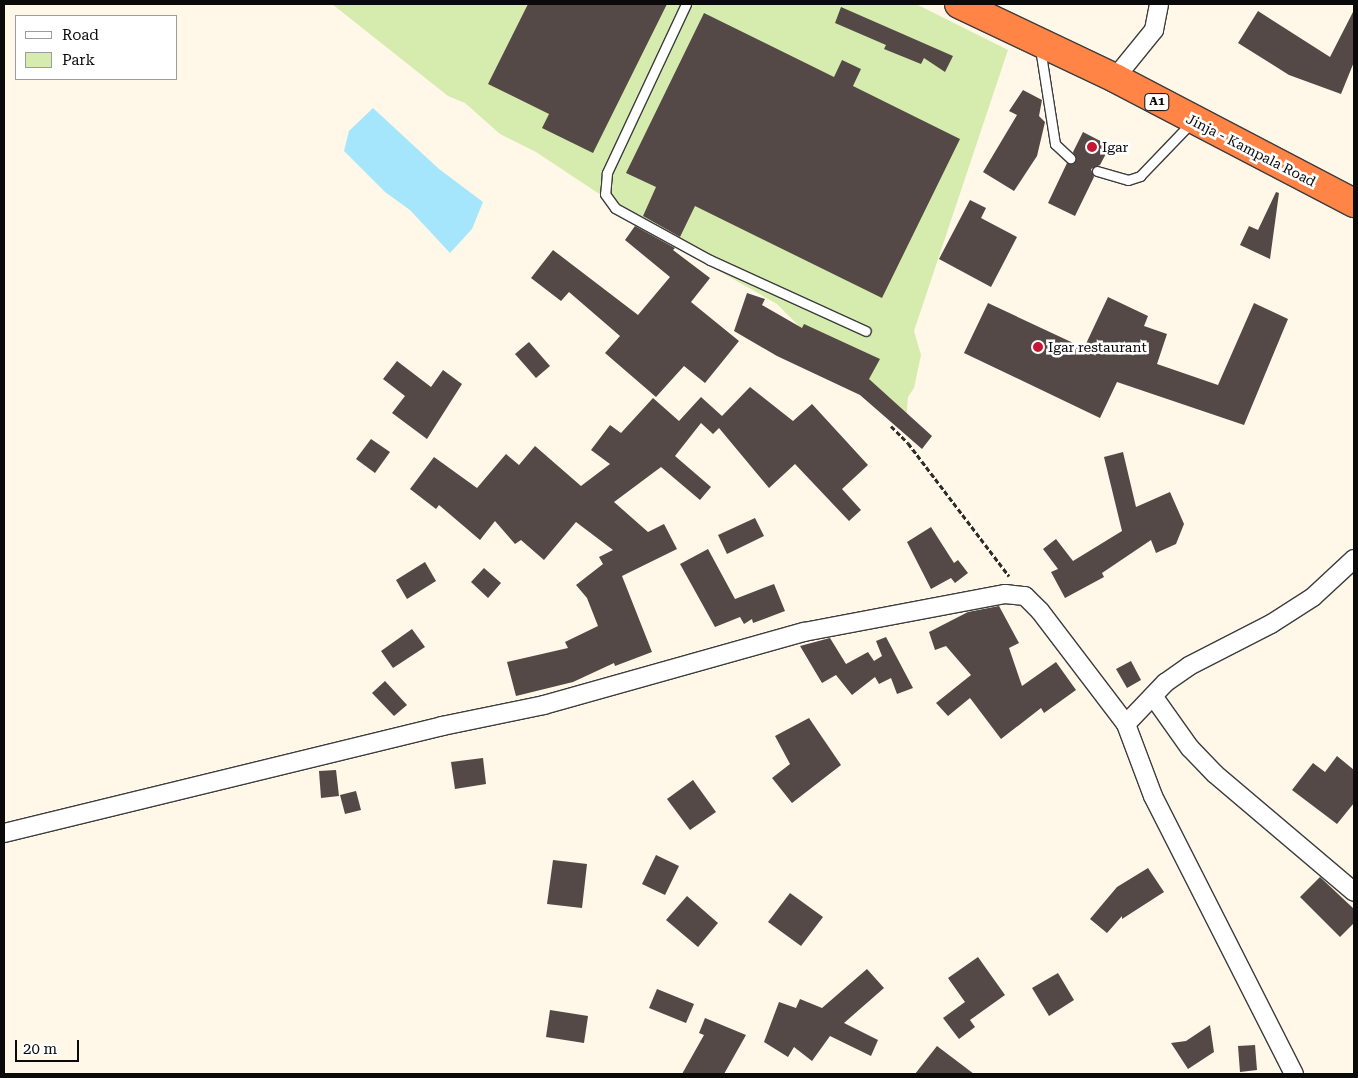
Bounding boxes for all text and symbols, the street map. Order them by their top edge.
legend [15,15,178,80]
text: Road [62,26,99,44]
text: Park [62,51,95,69]
road number: A1 [1143,92,1171,111]
street label: Jinja - Kampala Road [1183,110,1319,190]
place label: Igar [1102,139,1128,155]
marker: Igar [1086,141,1098,153]
place label: Igar restaurant [1048,339,1147,355]
marker: Igar restaurant [1032,341,1044,353]
scale bar [18,1030,81,1062]
text: 20 m [23,1040,57,1058]

